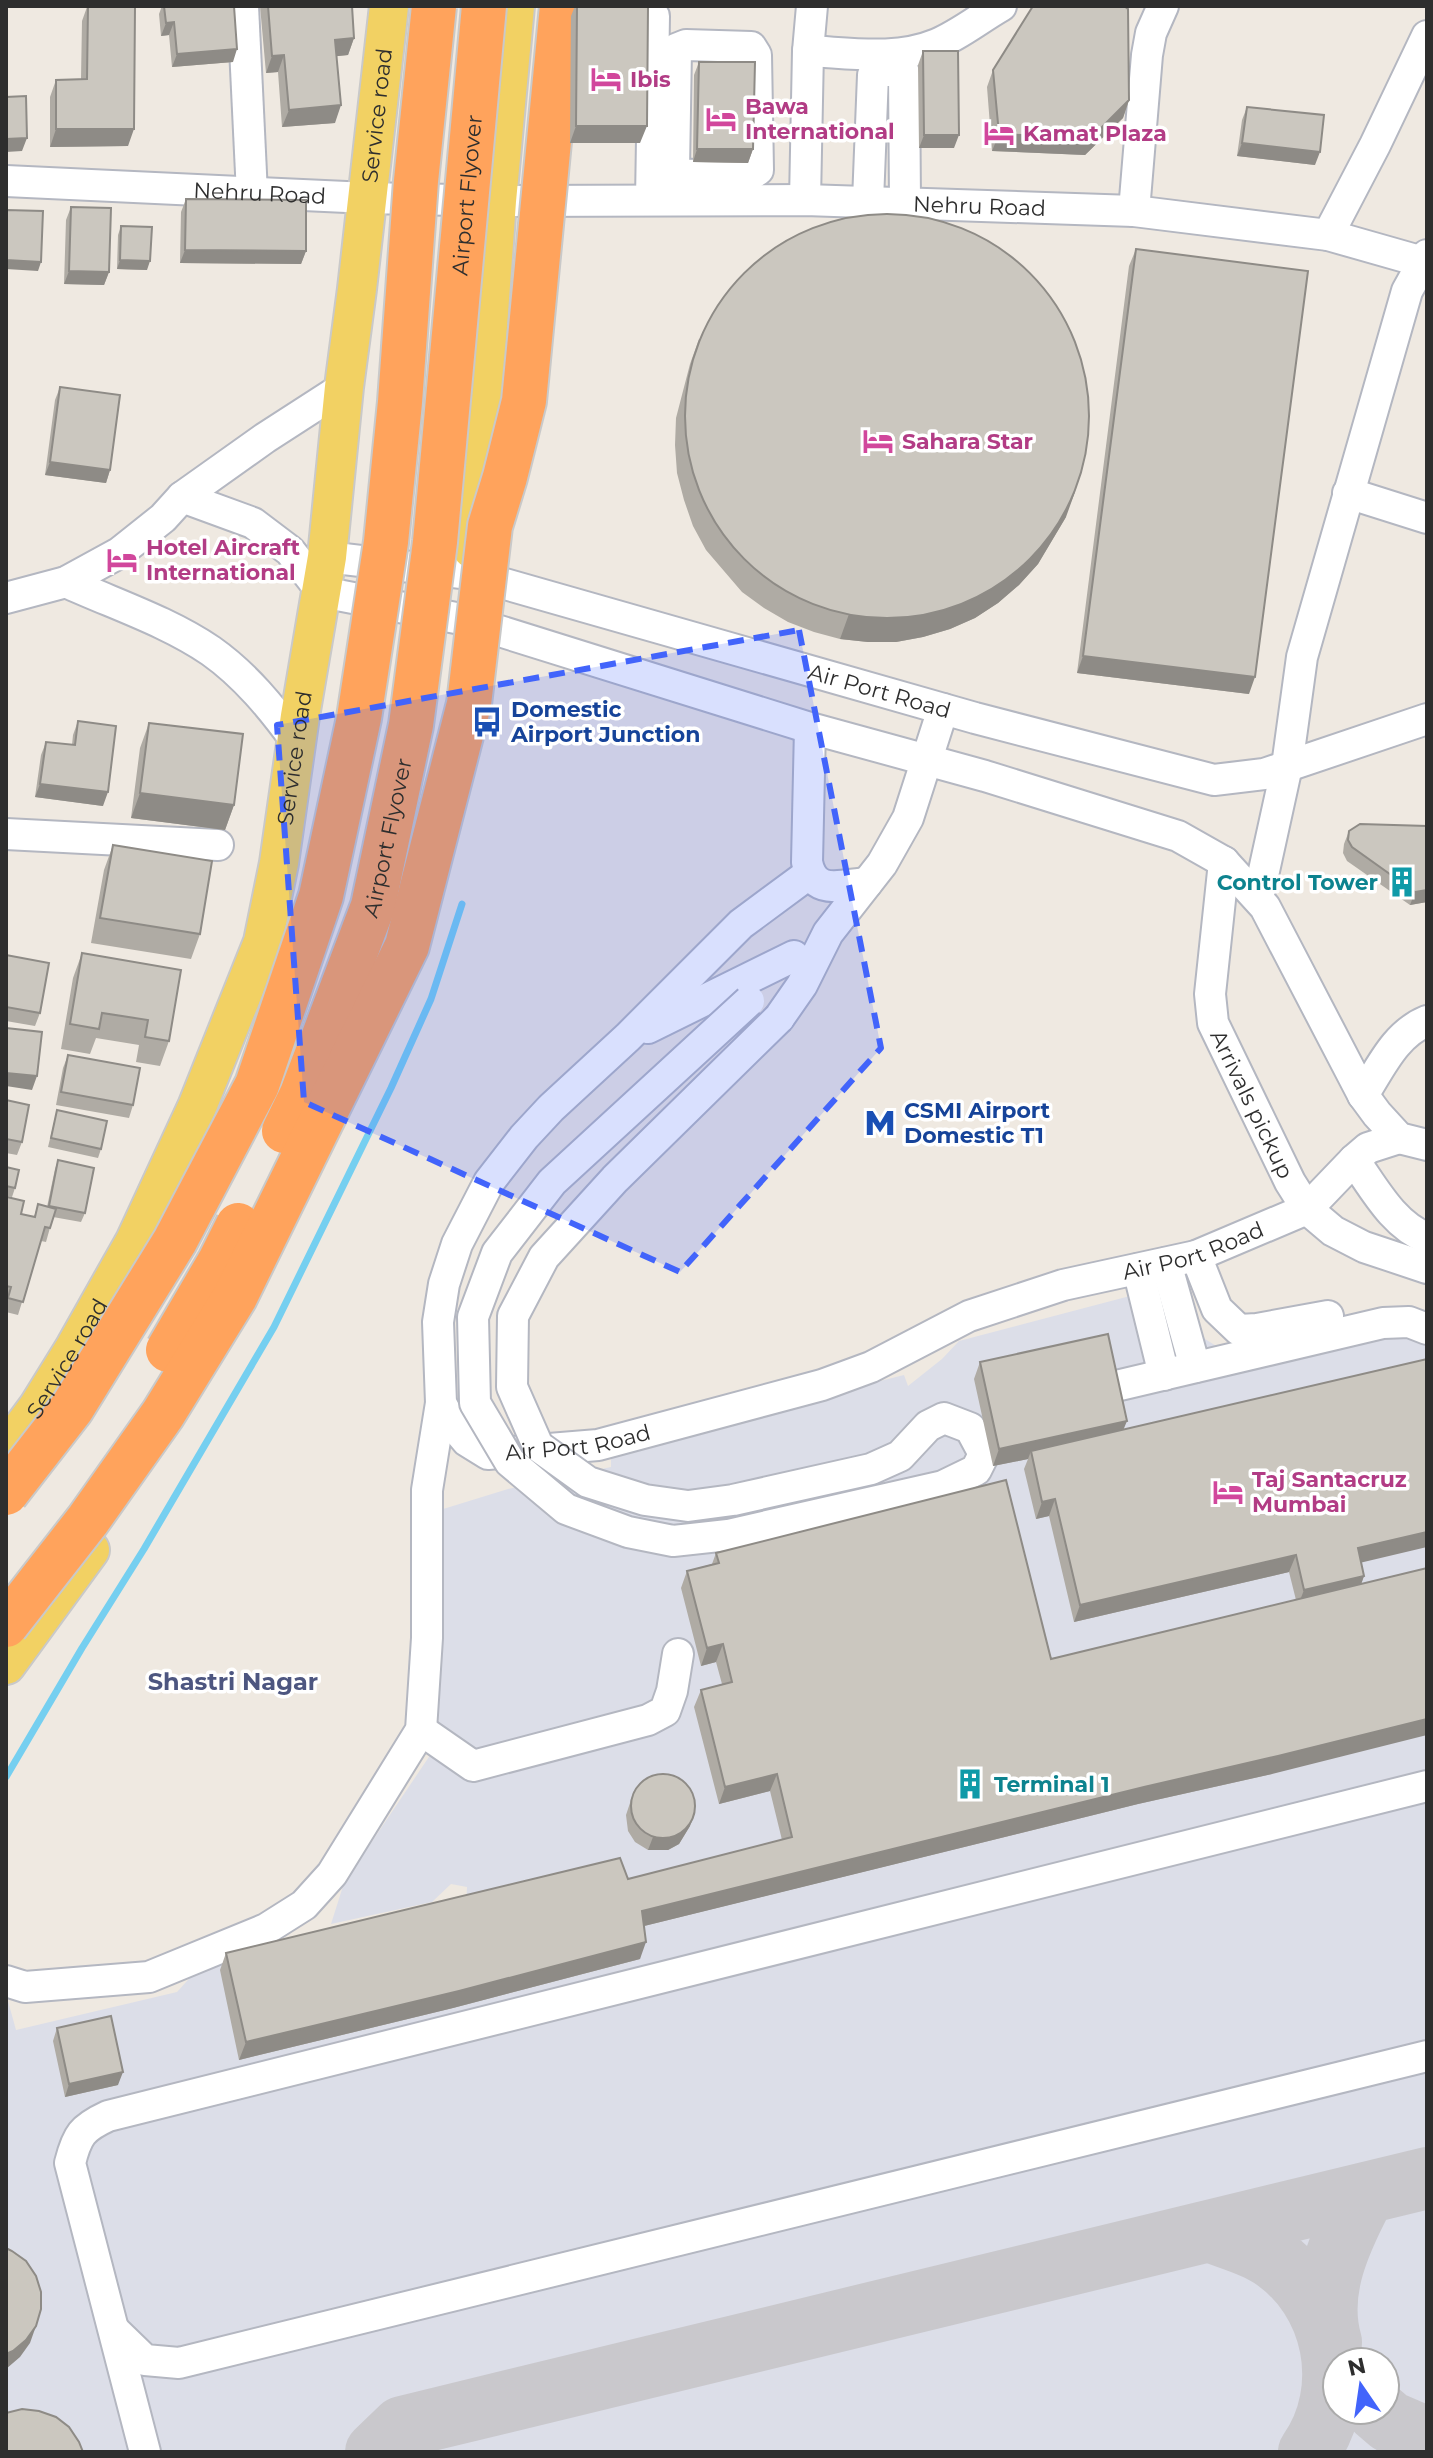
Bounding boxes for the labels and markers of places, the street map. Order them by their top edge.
hotel icon: Ibis [589,62,623,96]
place label: Ibis [630,66,671,93]
place label: Bawa International [745,93,895,145]
hotel icon: Bawa International [704,102,738,136]
hotel icon: Kamat Plaza [982,116,1016,150]
place label: Kamat Plaza [1023,120,1167,147]
hotel icon: Sahara Star [861,424,895,458]
place label: Sahara Star [902,428,1033,455]
place label: Hotel Aircraft International [146,534,301,586]
hotel icon: Hotel Aircraft International [105,543,139,577]
place label: Domestic Airport Junction [510,696,700,748]
bus stop icon: Domestic Airport Junction [470,705,504,739]
building icon: Control Tower [1385,865,1419,899]
place label: Control Tower [1217,869,1378,896]
place label: CSMI Airport Domestic T1 [904,1097,1051,1149]
metro station icon: CSMI Airport Domestic T1 [863,1106,897,1140]
place label: Taj Santacruz Mumbai [1252,1466,1407,1518]
hotel icon: Taj Santacruz Mumbai [1211,1475,1245,1509]
building icon: Terminal 1 [953,1767,987,1801]
place label: Terminal 1 [994,1771,1110,1798]

